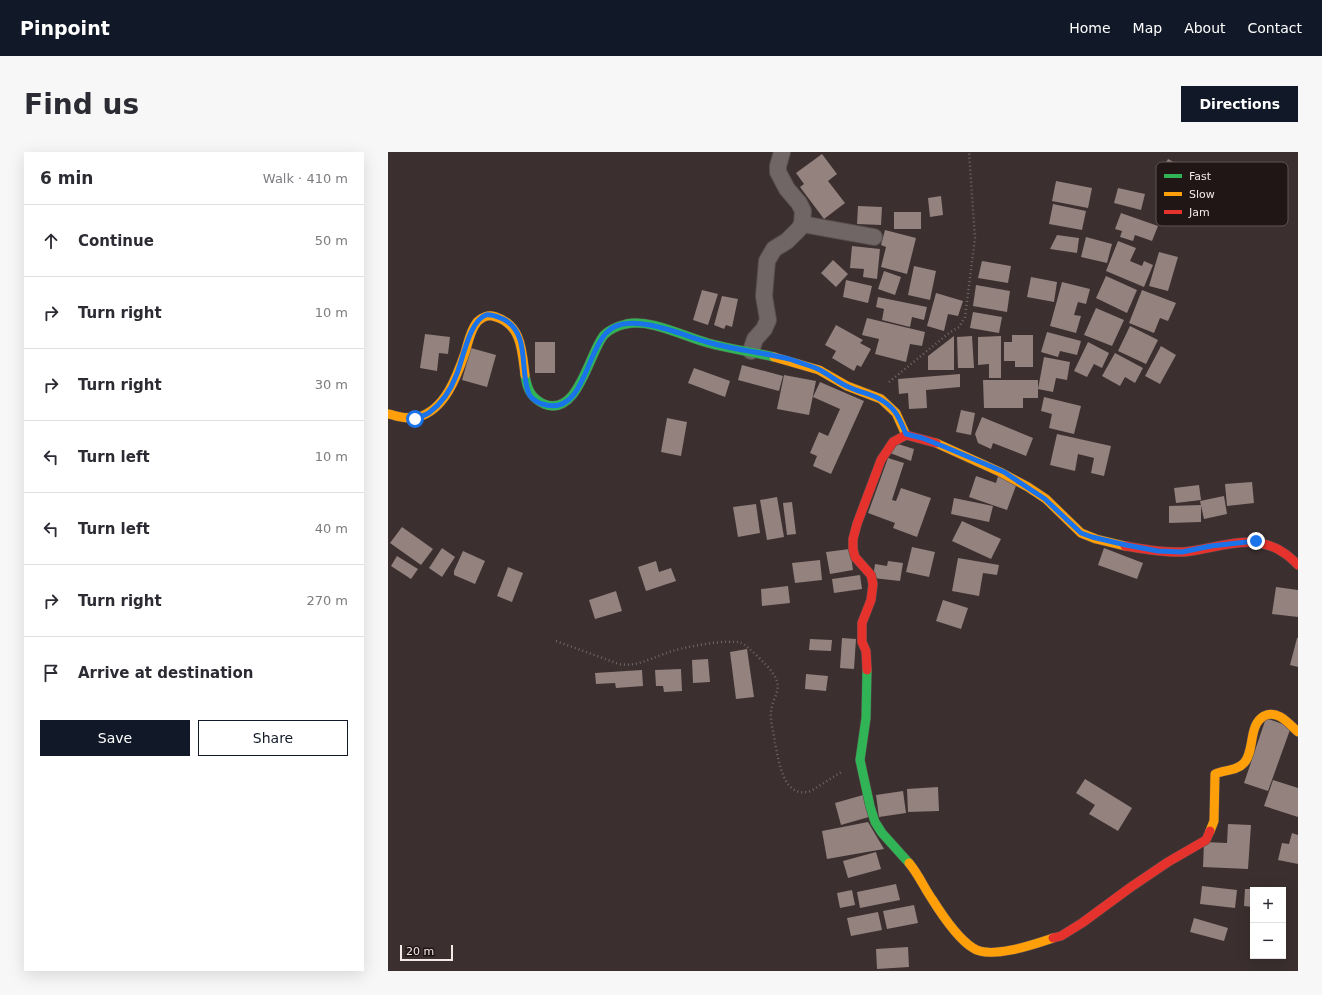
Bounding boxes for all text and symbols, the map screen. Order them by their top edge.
text: Pinpoint [20,17,110,39]
text: Home [1069,20,1111,36]
text: Map [1133,20,1162,36]
text: About [1184,20,1226,36]
text: Contact [1248,20,1302,36]
button: Directions [1181,86,1298,122]
text: Find us [24,88,139,121]
legend [1156,162,1288,226]
text: 6 min [40,168,93,188]
text: Fast [1189,170,1212,183]
text: Walk · 410 m [263,171,348,186]
text: Slow [1189,188,1215,201]
text: Jam [1188,206,1210,219]
icon: ahead [40,230,62,252]
text: Continue [78,232,154,250]
text: 50 m [315,233,348,248]
icon: right [40,302,62,324]
text: Turn right [78,304,162,322]
text: 10 m [315,305,348,320]
icon: right [40,374,62,396]
text: Turn right [78,376,162,394]
text: 30 m [315,377,348,392]
route start [406,410,424,428]
icon: left [40,446,62,468]
text: Turn left [78,448,150,466]
text: 10 m [315,449,348,464]
icon: left [40,518,62,540]
text: Turn left [78,520,150,538]
text: 40 m [315,521,348,536]
route end [1247,532,1265,550]
icon: right [40,590,62,612]
text: Turn right [78,592,162,610]
text: 270 m [306,593,348,608]
icon: arrive [40,662,62,684]
text: Arrive at destination [78,664,253,682]
button: Save [40,720,190,756]
button: Share [198,720,348,756]
map controls [1250,887,1286,959]
button: + [1250,887,1286,923]
button: − [1250,923,1286,959]
scale bar [400,943,453,962]
text: 20 m [406,945,434,958]

